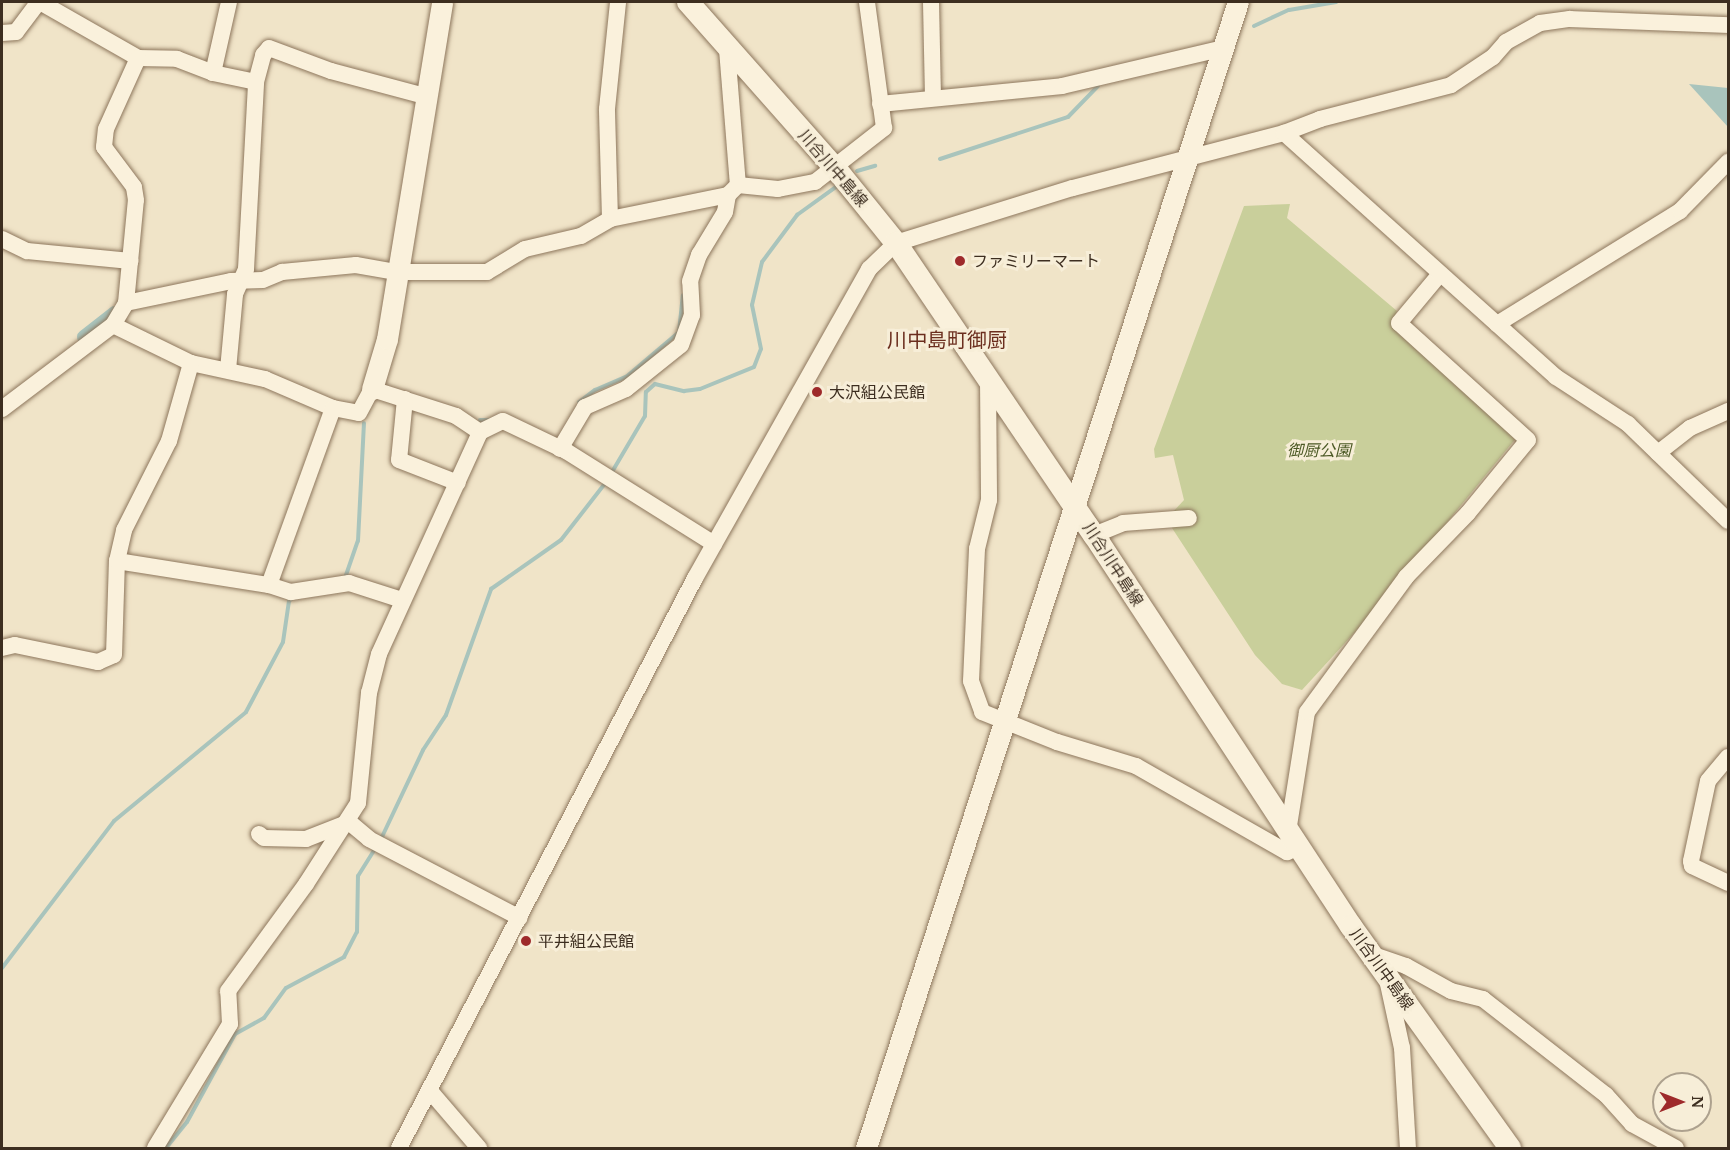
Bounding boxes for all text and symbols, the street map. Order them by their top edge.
street label: 川合川中島線 [794,125,872,211]
place label: ファミリーマート [972,251,1100,271]
marker: ファミリーマート [953,254,967,268]
district label: 川中島町御厨 [887,327,1007,351]
place label: 大沢組公民館 [829,382,925,402]
marker: 大沢組公民館 [810,385,824,399]
park label: 御厨公園 [1287,440,1351,460]
street label: 川合川中島線 [1079,519,1147,609]
street label: 川合川中島線 [1346,925,1418,1013]
place label: 平井組公民館 [538,931,634,951]
marker: 平井組公民館 [519,934,533,948]
north arrow [1652,1072,1712,1132]
text: N [1687,1096,1709,1108]

